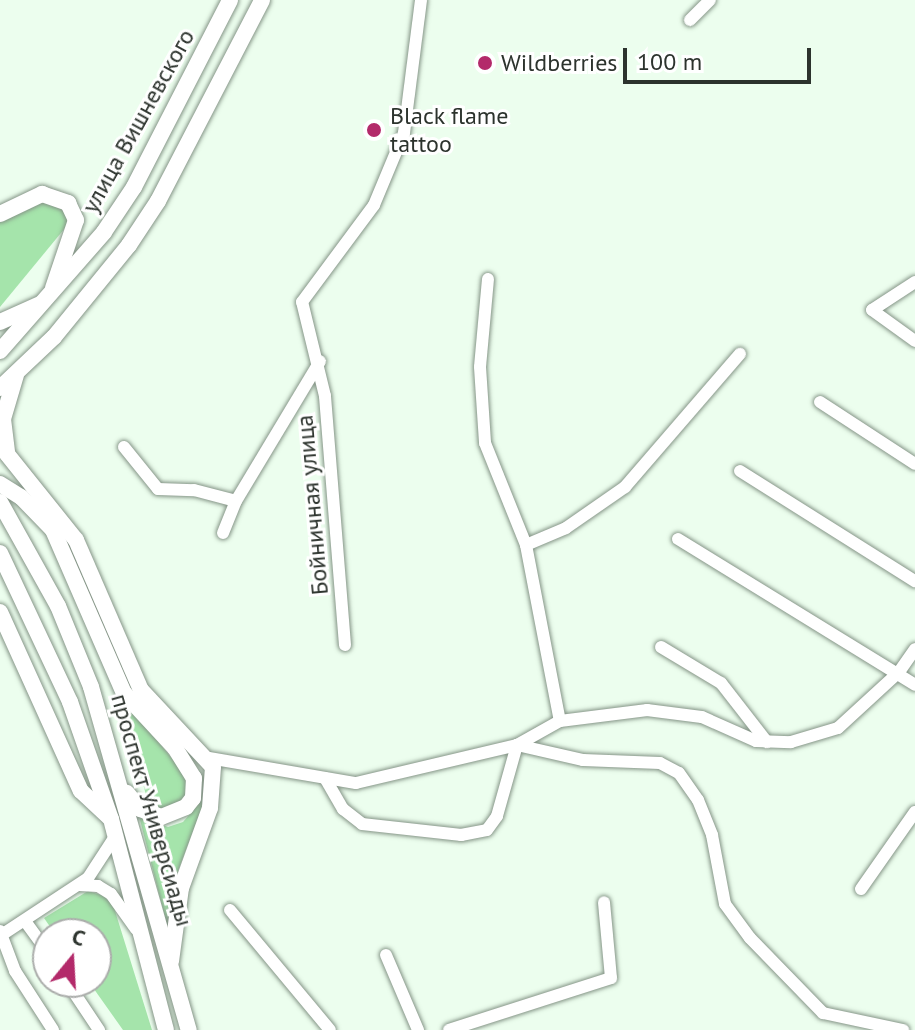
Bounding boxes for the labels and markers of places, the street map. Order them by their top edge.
place label: Wildberries [501,49,617,77]
marker: Wildberries [476,54,494,72]
place label: Black flame tattoo [390,102,509,158]
marker: Black flame tattoo [365,121,383,139]

